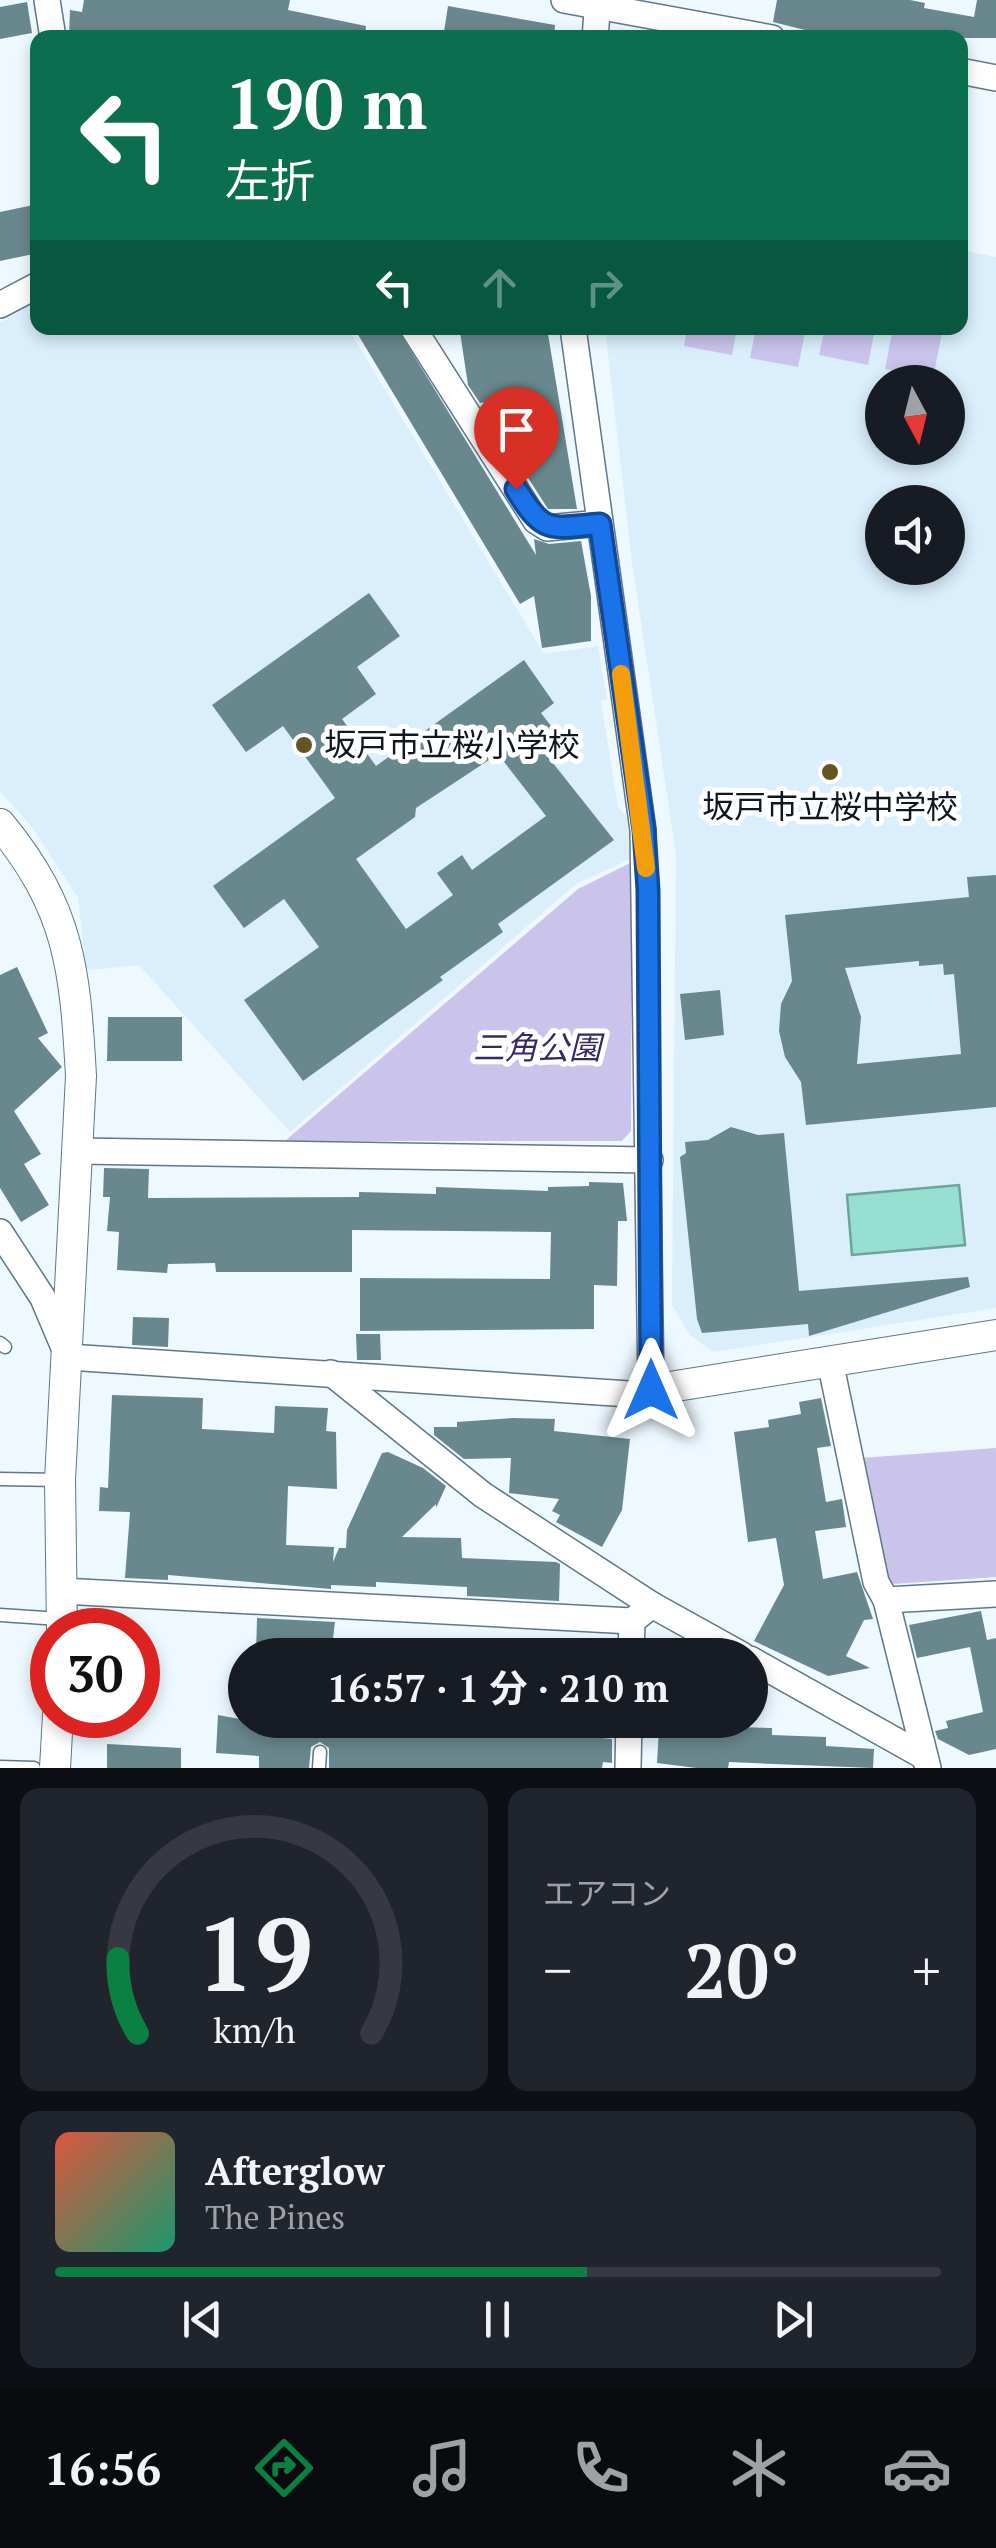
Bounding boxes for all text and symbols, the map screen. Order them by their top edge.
text: 190 m [225,56,427,149]
icon: left [60,70,190,200]
text: 左折 [225,150,315,210]
icon: left [367,260,422,315]
icon: ahead [472,260,527,315]
icon: right [577,260,632,315]
north arrow [865,365,965,465]
map controls [865,365,965,585]
pin [474,387,559,490]
icon: arrive [489,402,544,457]
button: sound [865,485,965,585]
place label: 坂戸市立桜小学校 [324,723,580,765]
marker: 坂戸市立桜小学校 [293,734,315,756]
marker: 坂戸市立桜中学校 [819,761,841,783]
place label: 坂戸市立桜中学校 [702,785,958,827]
park label: 三角公園 [473,1026,605,1068]
position arrow [599,1338,703,1442]
speed limit sign: 30 [30,1608,160,1738]
text: 16:57 · 1 分 · 210 m [327,1663,669,1713]
text: エアコン [543,1872,671,1914]
text: 19 [195,1883,313,2021]
text: 20° [684,1920,800,2019]
text: − [543,1933,572,2006]
text: + [912,1933,941,2006]
text: km/h [213,2006,295,2053]
text: Afterglow [205,2146,385,2196]
text: The Pines [205,2196,345,2238]
icon: previous [175,2292,230,2347]
icon: pause [470,2292,525,2347]
icon: next [766,2292,821,2347]
icon: directions [249,2433,319,2503]
icon: music [407,2433,477,2503]
icon: phone [566,2433,636,2503]
icon: climate [724,2433,794,2503]
icon: car [882,2433,952,2503]
text: 16:56 [44,2438,161,2498]

